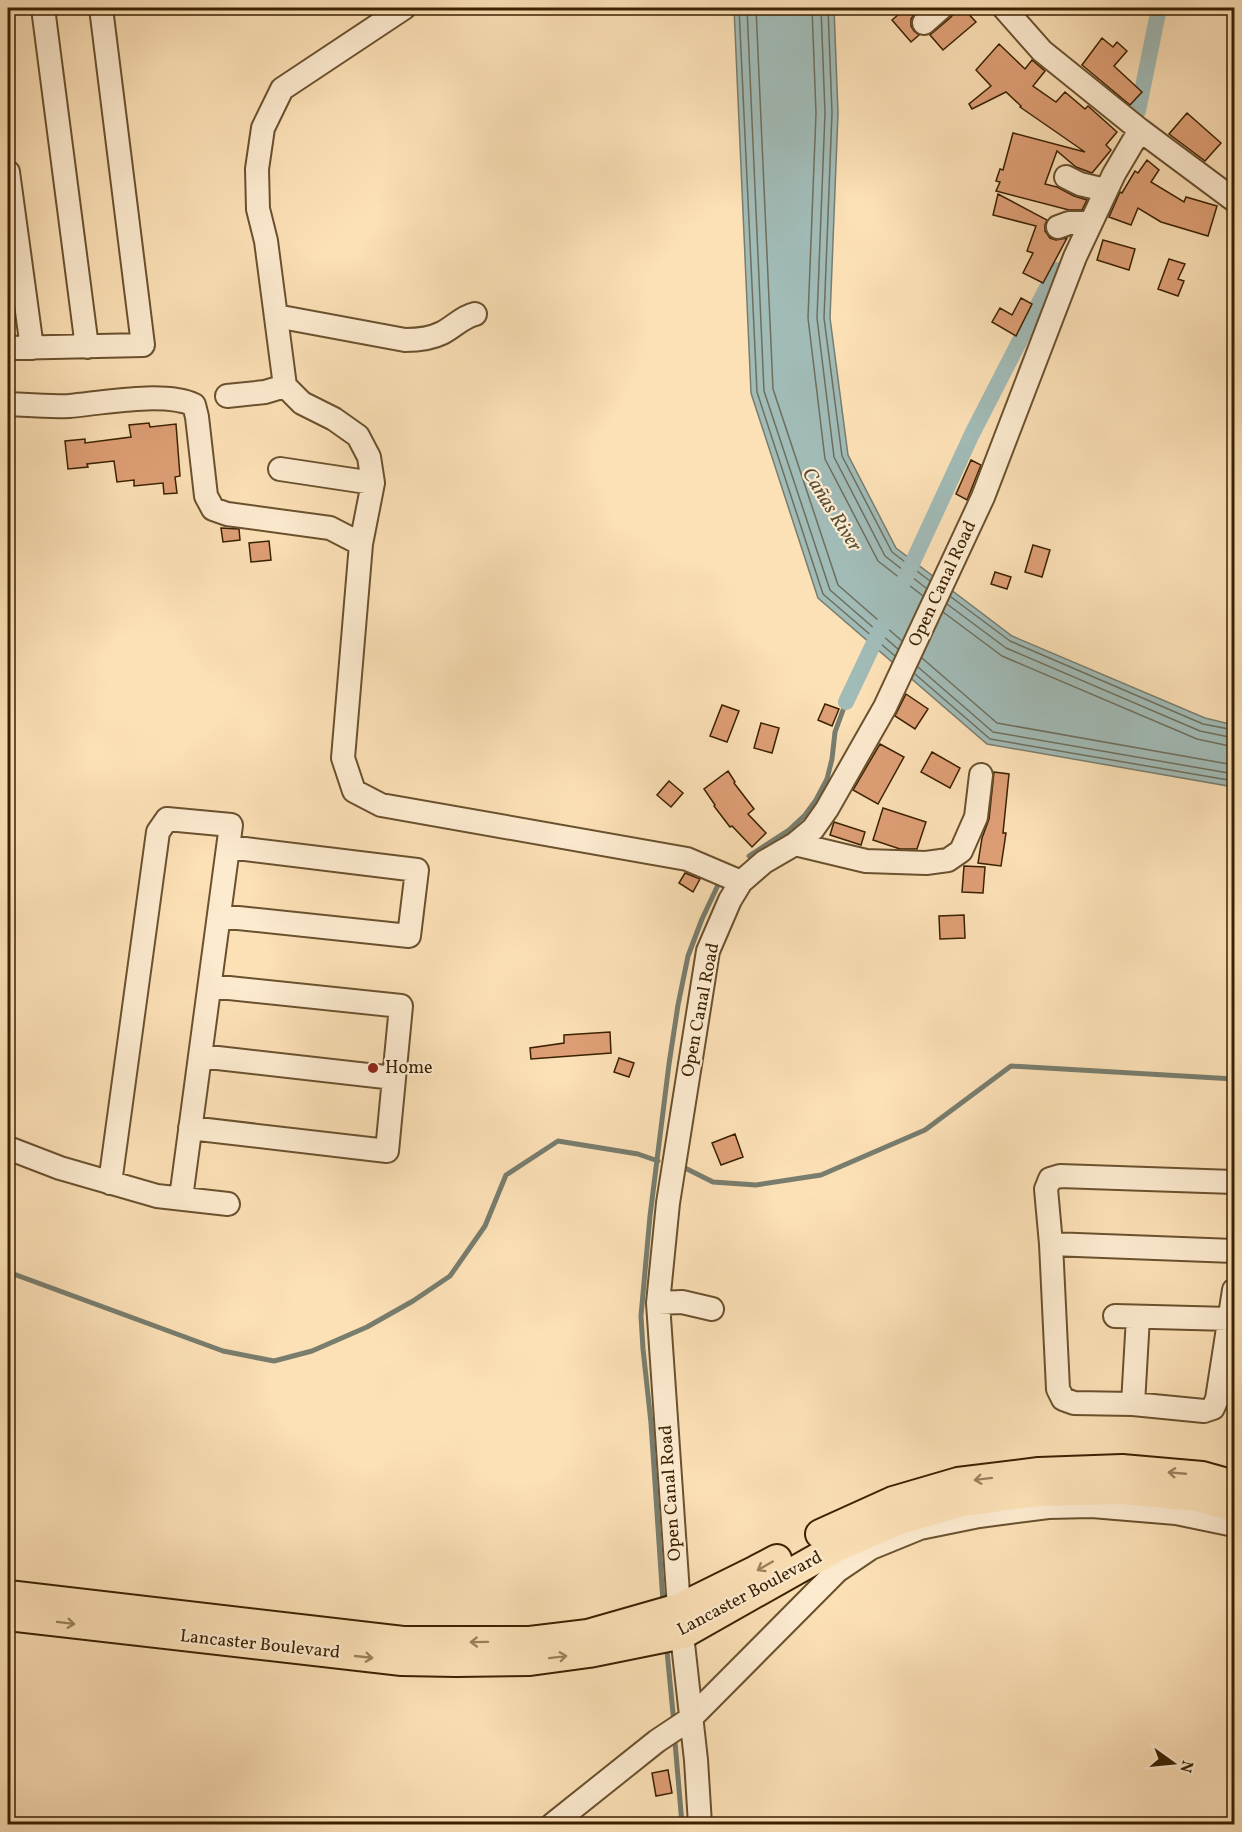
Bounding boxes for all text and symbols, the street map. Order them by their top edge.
water label: Cañas River [794,463,868,558]
street label: Open Canal Road [903,517,983,651]
street label: Open Canal Road [676,941,726,1079]
place label: Home [385,1056,433,1081]
marker: Home [366,1061,380,1075]
street label: Open Canal Road [654,1424,688,1562]
one-way arrow [1168,1468,1188,1479]
one-way arrow [974,1474,994,1485]
street label: Lancaster Boulevard [673,1545,827,1643]
one-way arrow [757,1560,774,1572]
one-way arrow [55,1618,75,1629]
street label: Lancaster Boulevard [179,1624,341,1666]
one-way arrow [469,1636,489,1647]
one-way arrow [548,1651,568,1662]
one-way arrow [353,1652,373,1663]
north arrow [1143,1733,1203,1793]
text: N [1173,1758,1198,1775]

